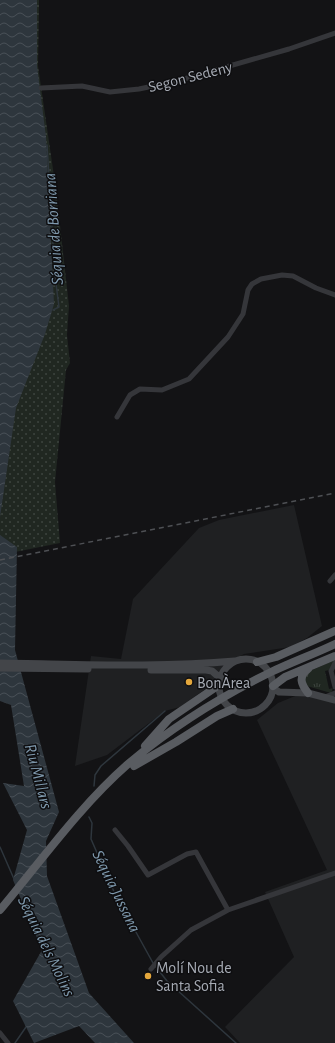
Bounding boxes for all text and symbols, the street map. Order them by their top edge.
street label: Segon Sedeny [147,59,234,96]
water label: Séquia de Borriana [41,172,67,286]
place label: BonÀrea [197,673,250,691]
marker: BonÀrea [184,677,194,687]
water label: Riu Millars [22,742,55,811]
water label: Séquia Jussana [88,847,144,936]
water label: Séquia dels Molins [14,893,78,1000]
place label: Molí Nou de Santa Sofia [156,960,232,994]
marker: Molí Nou de Santa Sofia [143,971,153,981]

